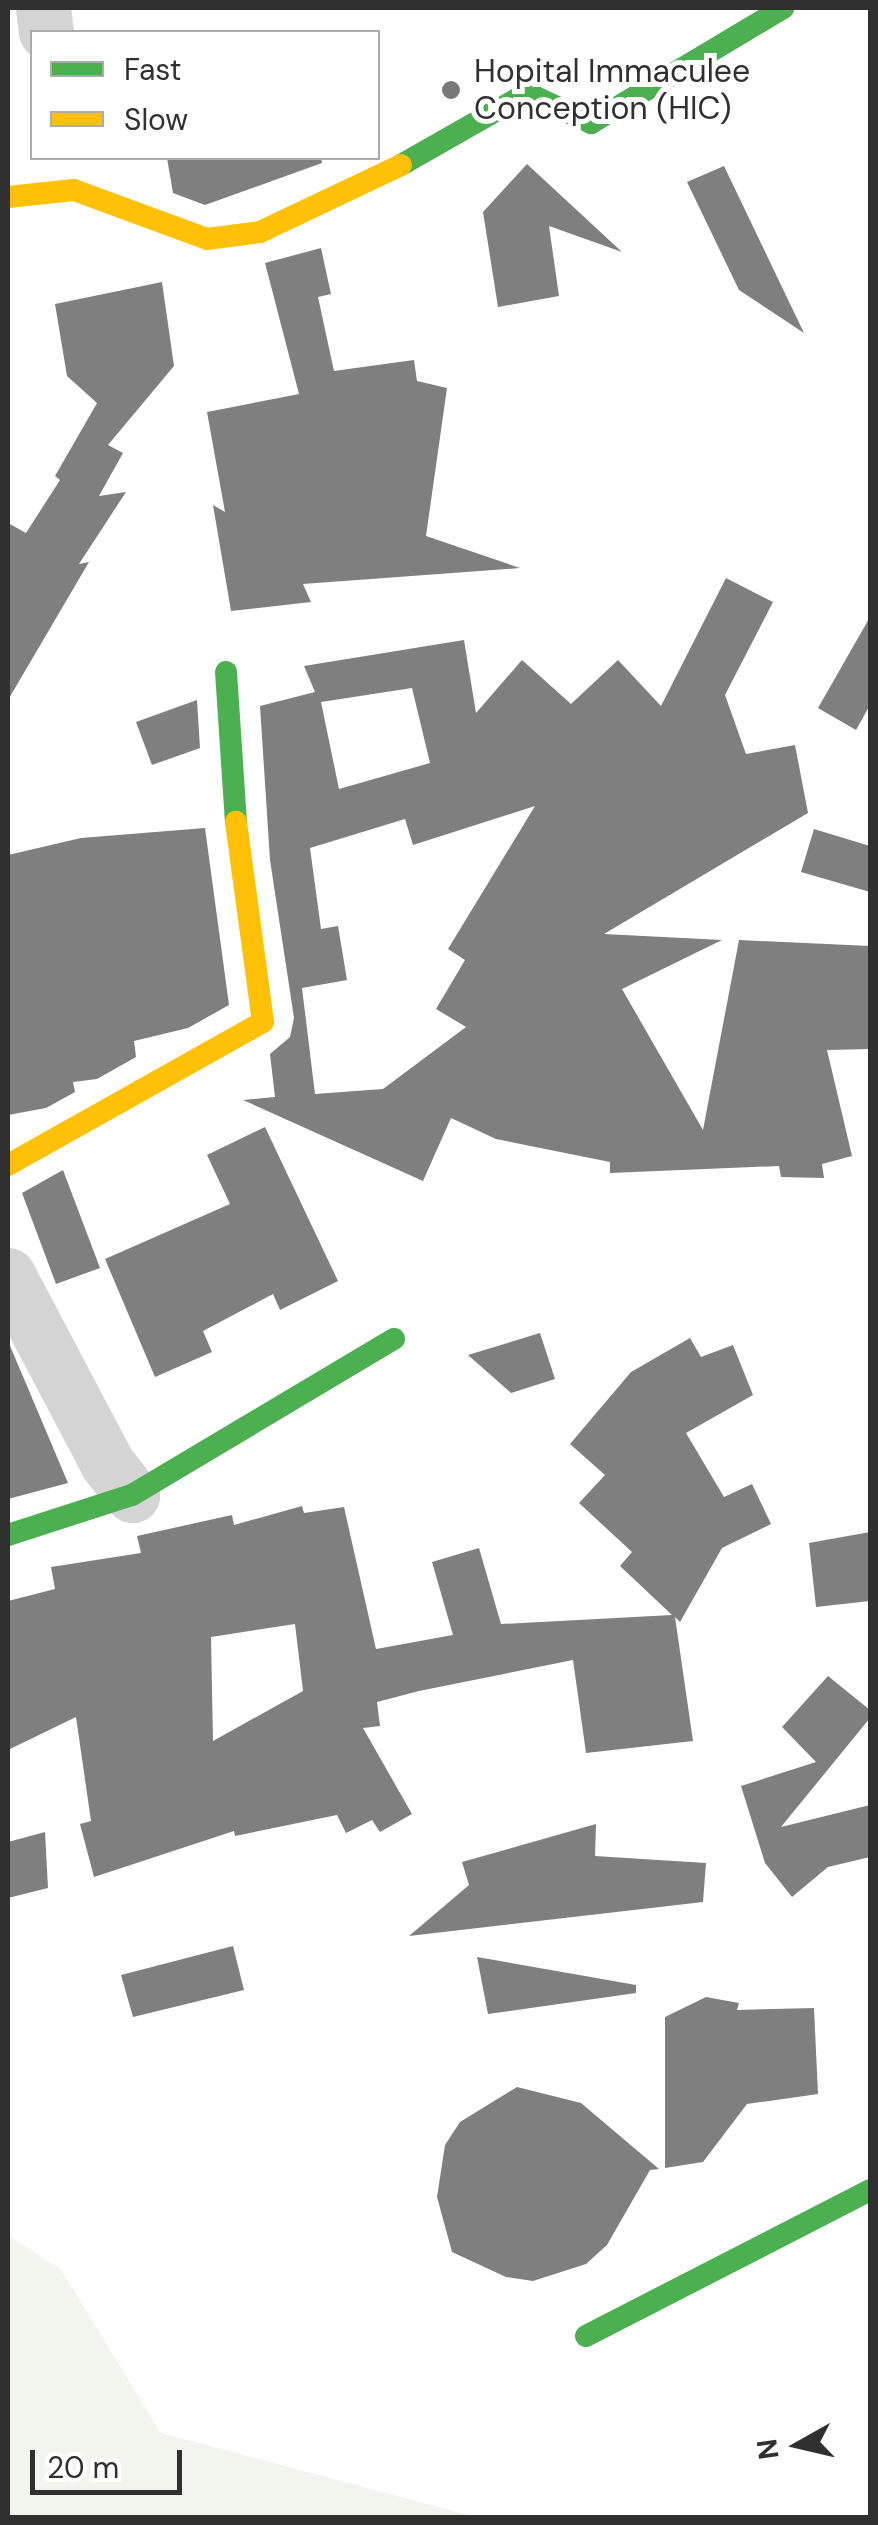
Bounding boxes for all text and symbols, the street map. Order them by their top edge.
legend [30,30,380,160]
text: Fast [124,50,182,89]
place label: Hopital Immaculee Conception (HIC) [474,53,750,128]
marker: Hopital Immaculee Conception (HIC) [438,77,464,103]
text: Slow [124,100,188,139]
north arrow [748,2395,848,2495]
scale bar [35,2430,188,2492]
text: N [748,2437,788,2462]
text: 20 m [47,2448,119,2487]

